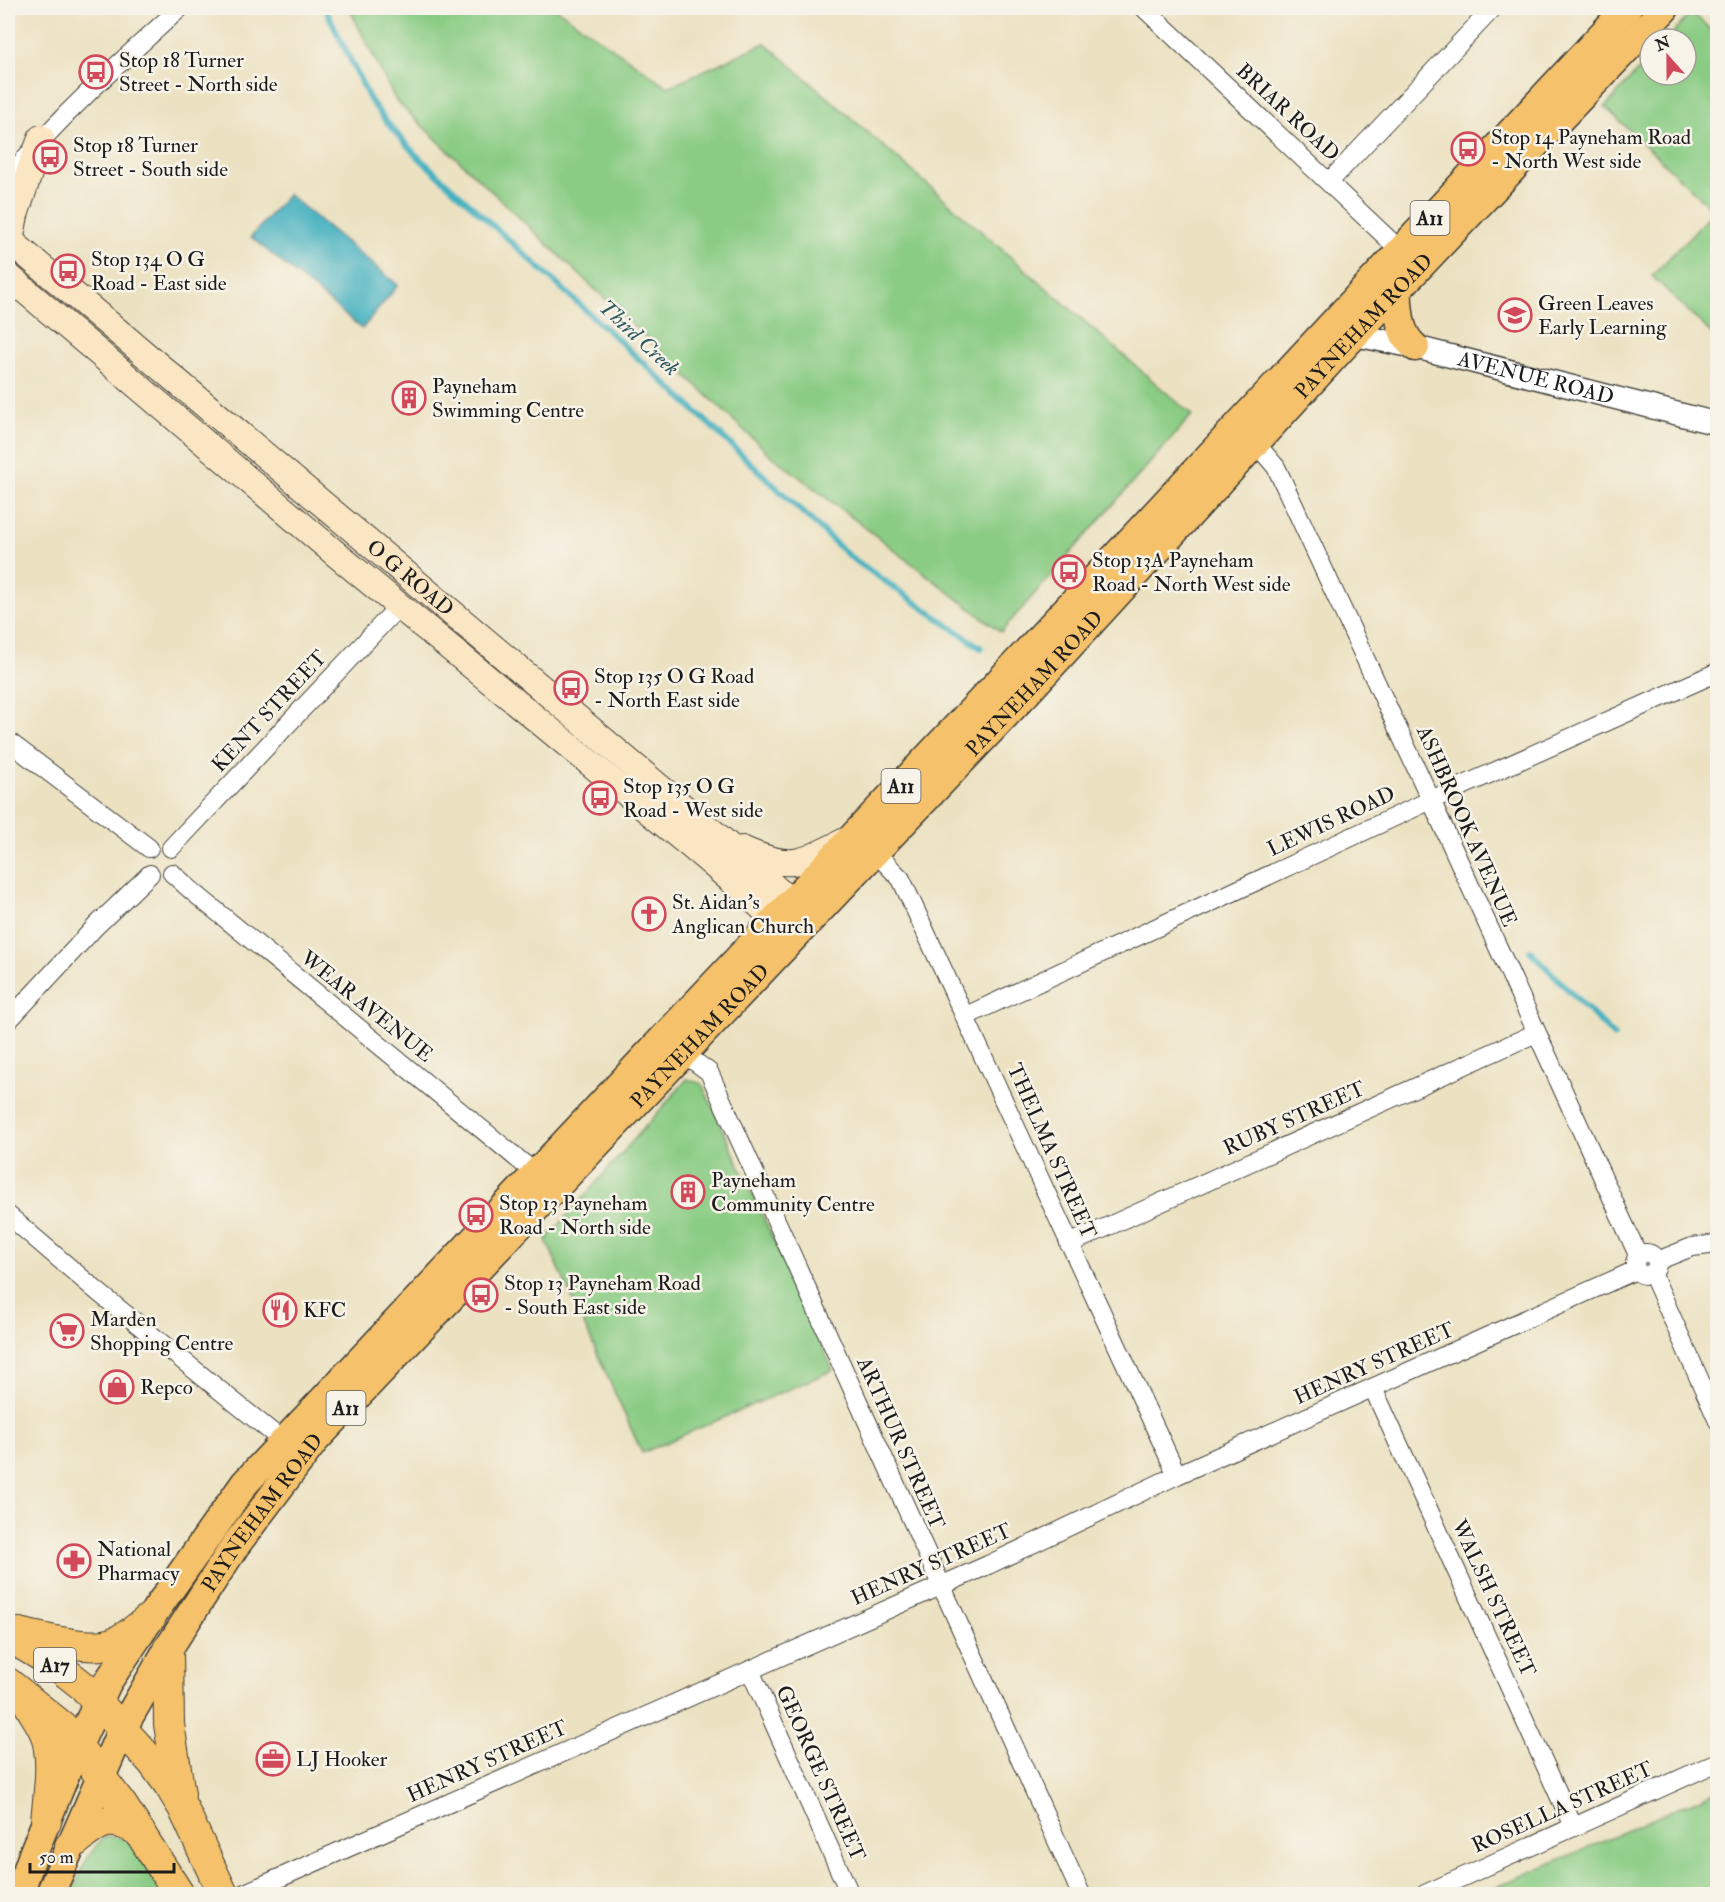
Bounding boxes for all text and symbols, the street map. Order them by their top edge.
north arrow [1638,27,1698,87]
text: N [1652,32,1674,56]
place label: Stop 18 Turner Street - North side [119,47,278,98]
bus stop icon: Stop 18 Turner Street - North side [78,54,114,90]
street label: BRIAR ROAD [1230,58,1345,167]
place label: Stop 14 Payneham Road - North West side [1491,124,1692,175]
bus stop icon: Stop 14 Payneham Road - North West side [1450,131,1486,167]
place label: Stop 18 Turner Street - South side [73,132,228,183]
bus stop icon: Stop 18 Turner Street - South side [32,139,68,175]
road number: A11 [1410,201,1450,235]
place label: Stop 134 O G Road - East side [91,246,227,297]
street label: PAYNEHAM ROAD [1289,248,1439,405]
bus stop icon: Stop 134 O G Road - East side [50,253,86,289]
place label: Green Leaves Early Learning [1538,290,1667,341]
water label: Third Creek [593,293,686,382]
school or university icon: Green Leaves Early Learning [1497,297,1533,333]
street label: AVENUE ROAD [1454,345,1617,411]
place label: Payneham Swimming Centre [432,373,584,424]
building icon: Payneham Swimming Centre [391,380,427,416]
street label: O G ROAD [361,534,459,622]
place label: Stop 13A Payneham Road - North West side [1092,547,1291,598]
bus stop icon: Stop 13A Payneham Road - North West side [1051,554,1087,590]
street label: PAYNEHAM ROAD [960,605,1109,762]
street label: KENT STREET [206,644,333,778]
place label: Stop 135 O G Road - North East side [594,663,755,714]
bus stop icon: Stop 135 O G Road - North East side [553,670,589,706]
street label: ASHBROOK AVENUE [1410,721,1523,931]
road number: A11 [882,769,920,803]
place label: Stop 135 O G Road - West side [623,773,763,824]
bus stop icon: Stop 135 O G Road - West side [582,780,618,816]
street label: LEWIS ROAD [1263,780,1399,863]
place label: St. Aidan's Anglican Church [671,889,814,940]
church icon: St. Aidan's Anglican Church [631,896,667,932]
street label: WEAR AVENUE [294,944,438,1068]
street label: PAYNEHAM ROAD [625,958,775,1114]
street label: THELMA STREET [1001,1059,1103,1244]
street label: RUBY STREET [1219,1075,1370,1162]
place label: Payneham Community Centre [711,1167,875,1218]
building icon: Payneham Community Centre [670,1174,706,1210]
place label: Stop 13 Payneham Road - North side [499,1190,651,1241]
bus stop icon: Stop 13 Payneham Road - North side [458,1197,494,1233]
place label: Stop 13 Payneham Road - South East side [504,1270,702,1321]
bus stop icon: Stop 13 Payneham Road - South East side [463,1277,499,1313]
restaurant icon: KFC [262,1292,298,1328]
place label: KFC [303,1297,346,1324]
place label: Marden Shopping Centre [90,1306,234,1357]
supermarket icon: Marden Shopping Centre [49,1313,85,1349]
street label: HENRY STREET [1290,1316,1459,1411]
street label: ARTHUR STREET [850,1352,951,1534]
shop icon: Repco [99,1369,135,1405]
place label: Repco [140,1374,193,1401]
road number: A11 [326,1391,366,1425]
street label: PAYNEHAM ROAD [196,1428,329,1597]
street label: WALSH STREET [1445,1514,1542,1681]
street label: HENRY STREET [847,1517,1016,1612]
place label: National Pharmacy [97,1536,180,1587]
pharmacy icon: National Pharmacy [56,1543,92,1579]
road number: A17 [34,1648,76,1682]
street label: GEORGE STREET [770,1681,872,1866]
street label: HENRY STREET [403,1714,572,1809]
office icon: LJ Hooker [255,1741,291,1777]
place label: LJ Hooker [296,1746,388,1773]
street label: ROSELLA STREET [1468,1755,1657,1860]
scale bar [30,1836,174,1874]
text: 50 m [39,1846,74,1869]

